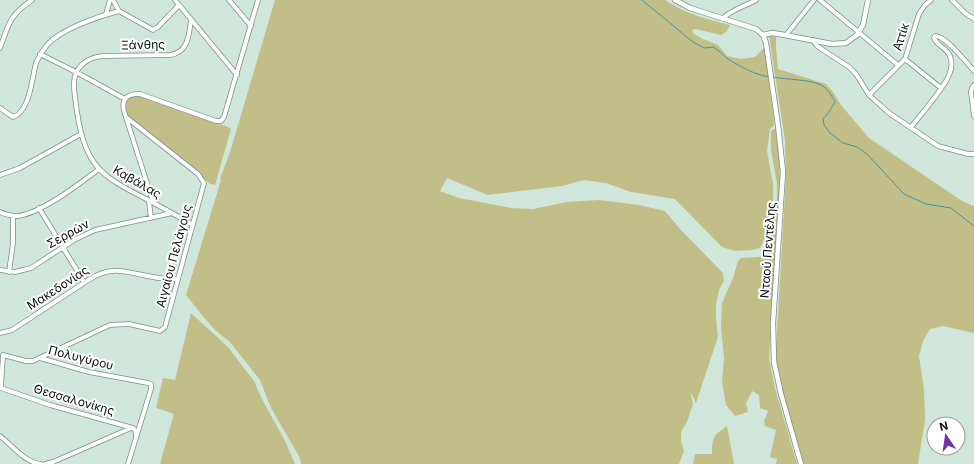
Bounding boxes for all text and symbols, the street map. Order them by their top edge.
street label: Αττίκ [889,21,912,53]
street label: Ξάνθης [121,37,165,52]
street label: Καβάλας [110,162,164,201]
street label: Νταού Πεντέλης [757,201,778,299]
street label: Αιγαίου Πελάγους [153,202,195,309]
street label: Σερρών [44,216,92,251]
street label: Μακεδονίας [24,262,92,313]
street label: Πολυγύρου [47,342,115,373]
street label: Θεσσαλονίκης [32,381,116,418]
north arrow [926,416,966,456]
text: N [938,418,949,434]

